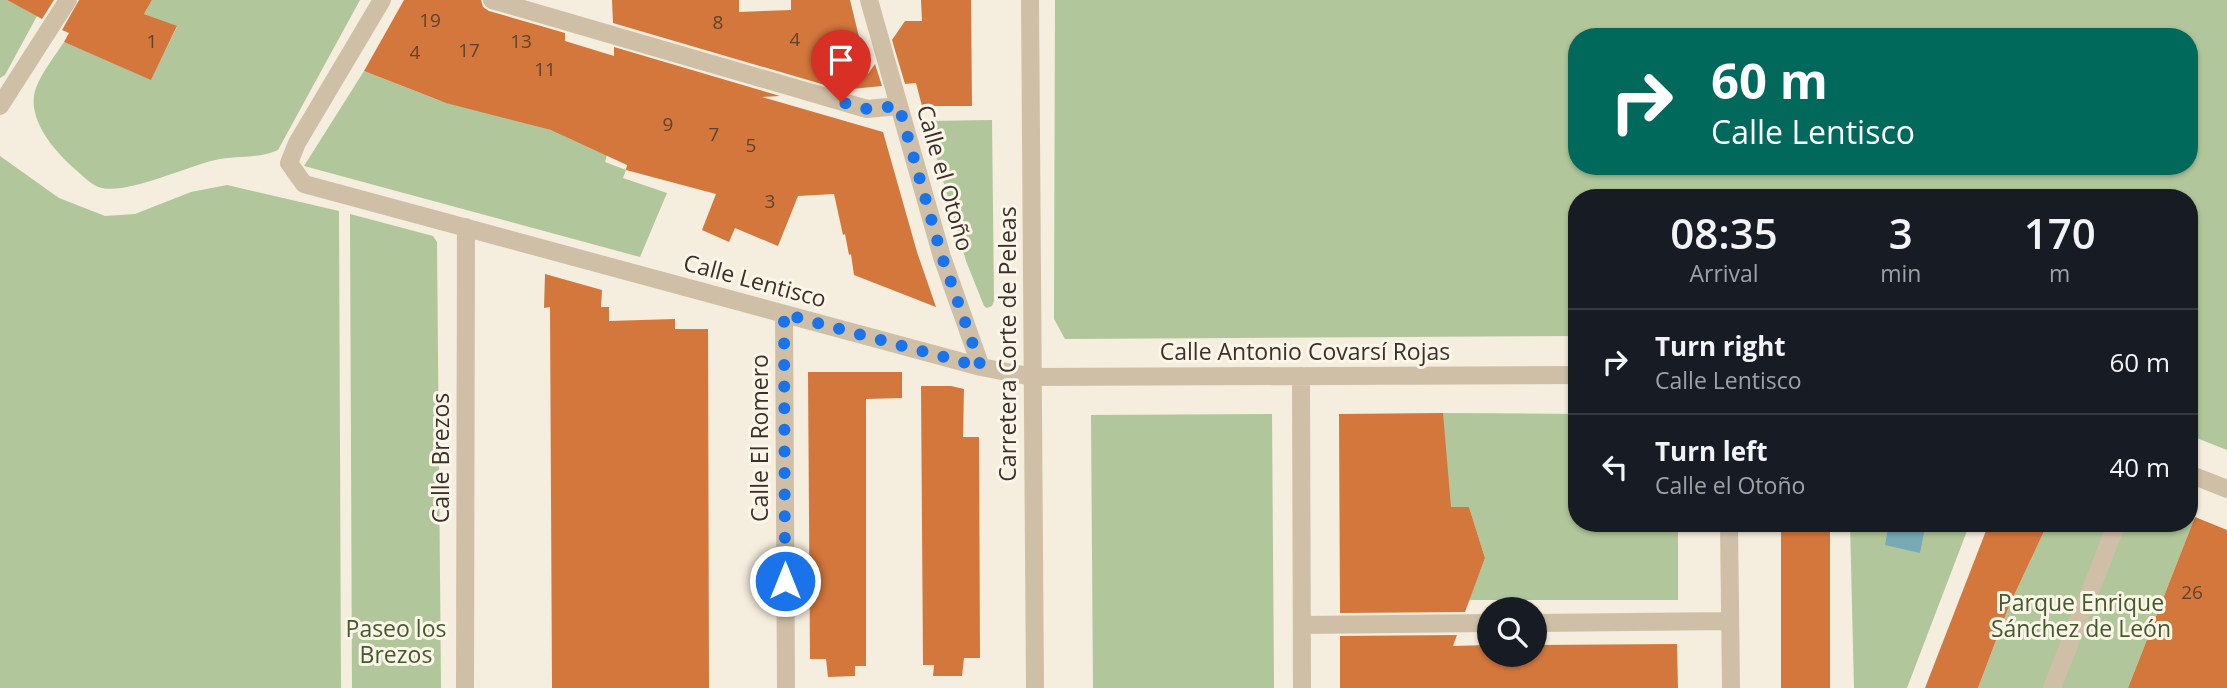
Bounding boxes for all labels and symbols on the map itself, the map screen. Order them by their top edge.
house number: 19 [419,7,441,33]
house number: 8 [713,9,723,35]
house number: 4 [790,26,801,52]
house number: 1 [147,28,157,54]
house number: 13 [510,28,532,54]
pin [811,30,871,102]
house number: 17 [458,37,480,63]
house number: 4 [410,39,421,65]
house number: 11 [534,56,556,82]
street label: Calle el Otoño [910,101,982,254]
house number: 9 [663,111,673,137]
house number: 7 [709,121,719,147]
house number: 5 [746,132,756,158]
house number: 3 [765,188,775,214]
street label: Carretera Corte de Peleas [991,206,1023,482]
street label: Calle Lentisco [680,246,830,314]
street label: Calle Antonio Covarsí Rojas [1160,335,1450,367]
street label: Calle El Romero [743,354,775,522]
street label: Calle Brezos [424,393,456,523]
position arrow [748,544,822,618]
house number: 26 [2181,579,2203,605]
park label: Parque Enrique Sánchez de León [1991,586,2171,644]
park label: Paseo los Brezos [346,612,446,670]

